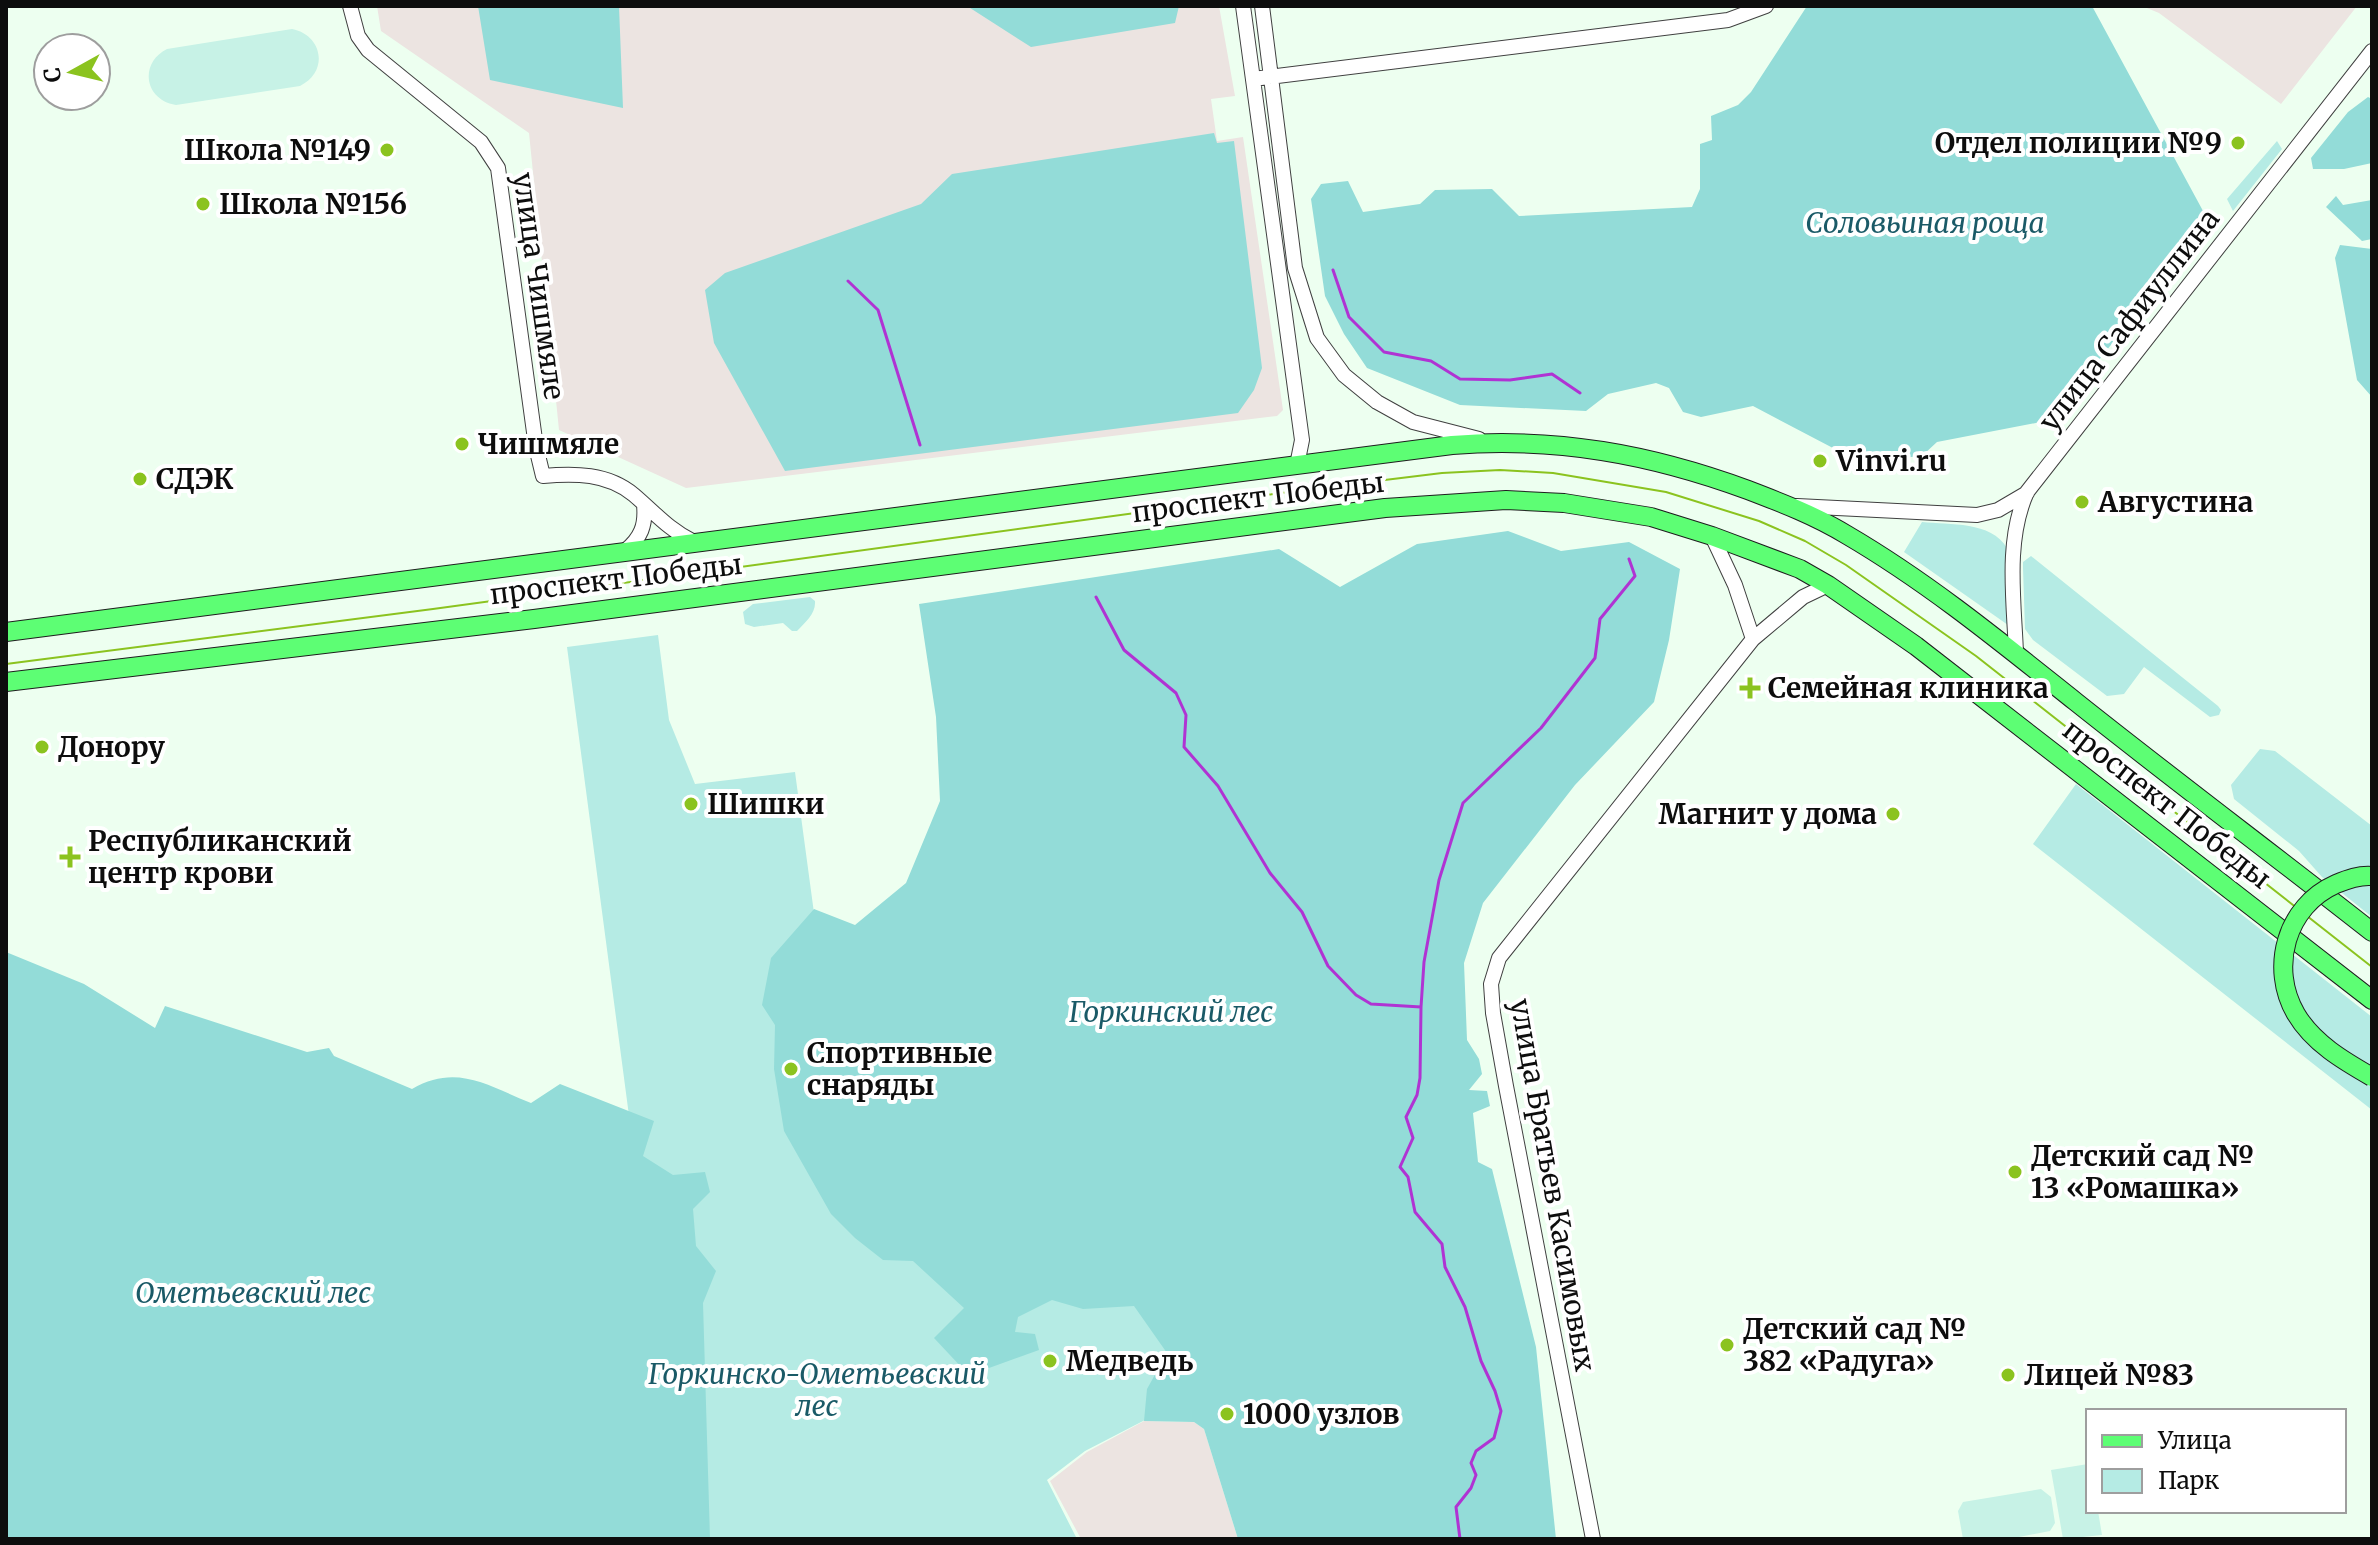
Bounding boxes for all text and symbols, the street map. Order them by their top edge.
north arrow [32,32,112,112]
text: С [37,66,67,84]
place label: Отдел полиции №9 [1935,125,2222,161]
place label: Школа №149 [184,132,371,168]
marker: Отдел полиции №9 [2229,134,2247,152]
marker: Школа №149 [378,141,396,159]
street label: улица Чишмяле [505,170,573,402]
place label: Школа №156 [219,186,407,222]
marker: Школа №156 [194,195,212,213]
street label: улица Сафиуллина [2031,202,2227,438]
park label: Соловьиная роща [1805,205,2045,241]
place label: Чишмяле [478,426,619,462]
marker: Чишмяле [453,435,471,453]
place label: Vinvi.ru [1835,443,1947,479]
marker: Vinvi.ru [1811,452,1829,470]
place label: СДЭК [156,461,234,497]
street label: проспект Победы [1130,464,1386,530]
marker: СДЭК [131,470,149,488]
place label: Августина [2097,484,2254,520]
marker: Августина [2073,493,2091,511]
street label: проспект Победы [488,546,744,612]
place label: Семейная клиника [1768,670,2049,706]
marker: Семейная клиника [1739,677,1761,699]
street label: проспект Победы [2056,712,2278,896]
place label: Донору [58,729,165,765]
marker: Донору [33,738,51,756]
place label: Шишки [707,786,825,822]
marker: Шишки [682,795,700,813]
place label: Магнит у дома [1658,796,1877,832]
marker: Магнит у дома [1884,805,1902,823]
place label: Республиканский центр крови [88,823,352,891]
marker: Республиканский центр крови [59,846,81,868]
park label: Горкинский лес [1069,994,1273,1030]
street label: улица Братьев Касимовых [1502,996,1604,1374]
place label: Спортивные снаряды [807,1035,993,1103]
marker: Спортивные снаряды [782,1060,800,1078]
place label: Детский сад № 13 «Ромашка» [2031,1138,2255,1206]
marker: Детский сад № 13 «Ромашка» [2006,1163,2024,1181]
park label: Ометьевский лес [135,1275,371,1311]
place label: Детский сад № 382 «Радуга» [1743,1311,1967,1379]
marker: Детский сад № 382 «Радуга» [1718,1336,1736,1354]
place label: Медведь [1066,1343,1193,1379]
marker: Медведь [1041,1352,1059,1370]
park label: Горкинско-Ометьевский лес [648,1356,986,1424]
place label: Лицей №83 [2024,1357,2194,1393]
marker: Лицей №83 [1999,1366,2017,1384]
place label: 1000 узлов [1243,1396,1400,1432]
marker: 1000 узлов [1218,1405,1236,1423]
legend [2086,1409,2346,1513]
text: Улица [2157,1425,2232,1456]
text: Парк [2158,1465,2219,1496]

